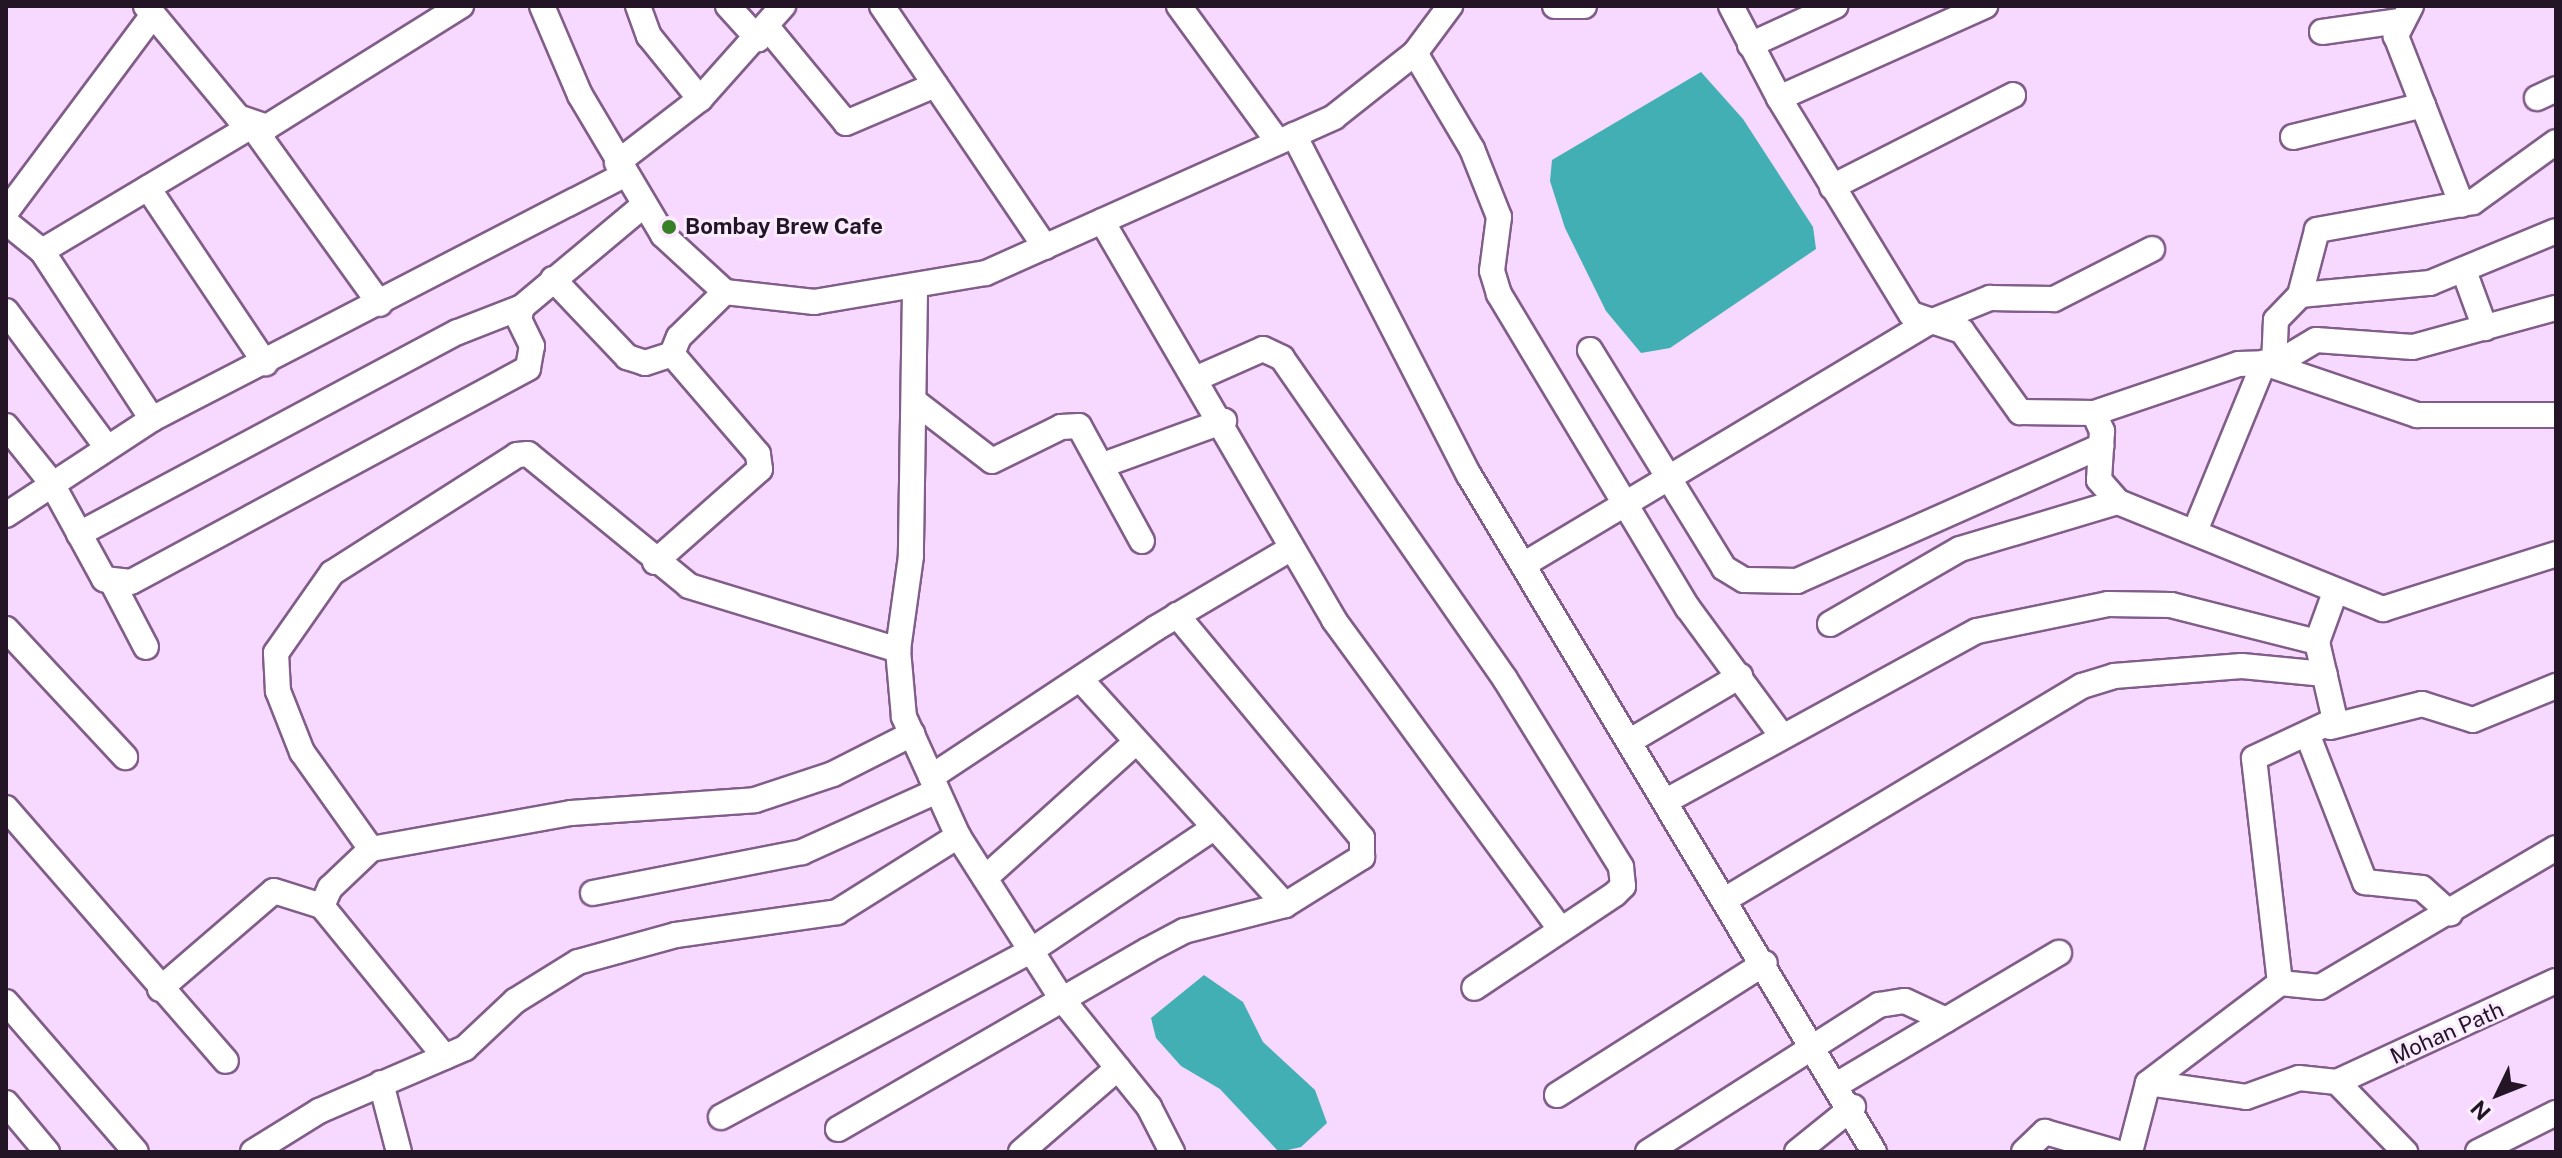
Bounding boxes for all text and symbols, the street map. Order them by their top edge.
place label: Bombay Brew Cafe [685,214,883,240]
marker: Bombay Brew Cafe [660,218,678,236]
street label: Mohan Path [2386,996,2508,1070]
north arrow [2458,1054,2538,1134]
text: N [2465,1095,2496,1126]

